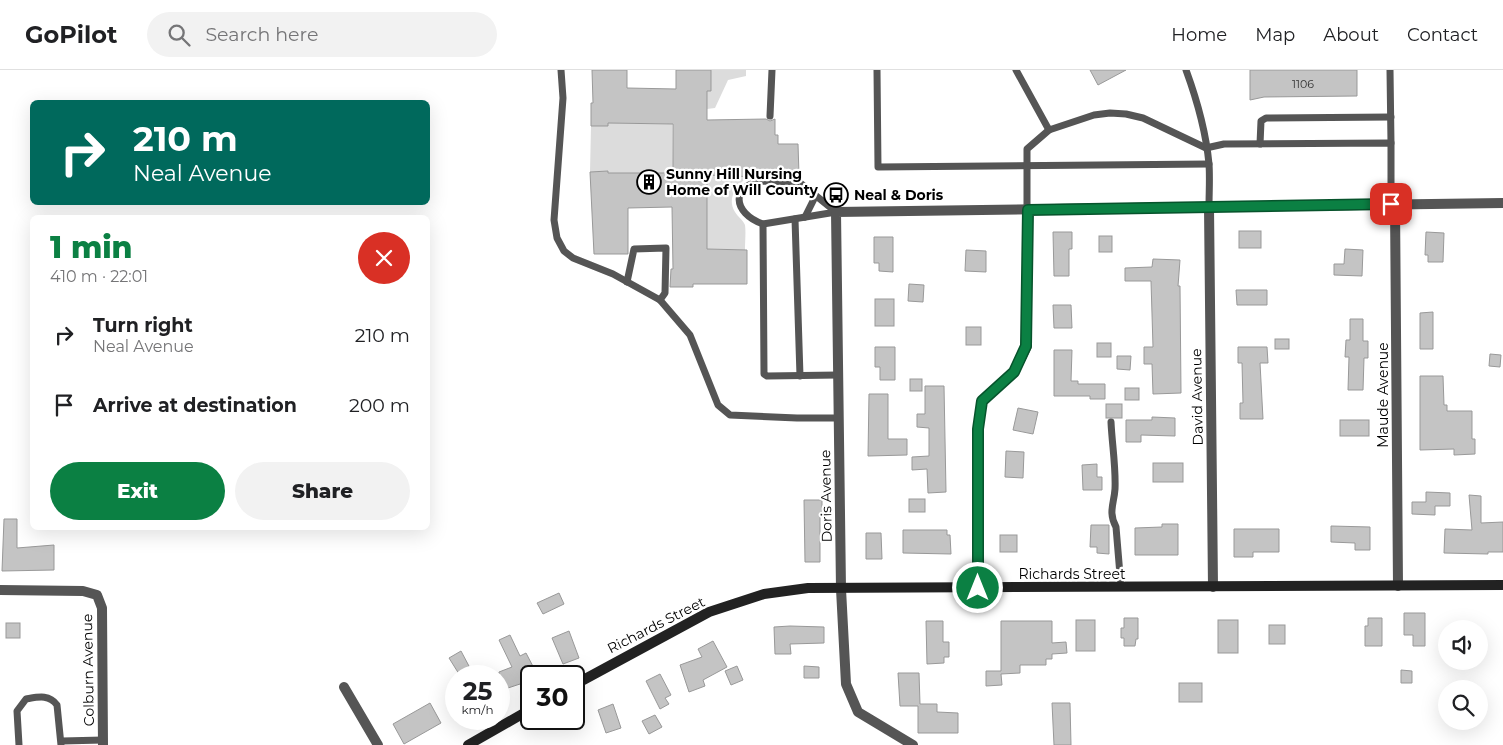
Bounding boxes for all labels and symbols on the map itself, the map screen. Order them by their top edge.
house number: 1106 [1292,77,1314,91]
place label: Sunny Hill Nursing Home of Will County [666,165,818,199]
building icon: Sunny Hill Nursing Home of Will County [636,169,662,195]
bus stop icon: Neal & Doris [823,182,849,208]
pin [1370,183,1412,225]
place label: Neal & Doris [854,186,944,204]
street label: Maude Avenue [1374,342,1392,448]
street label: David Avenue [1187,348,1207,446]
street label: Doris Avenue [816,449,836,543]
position arrow [951,561,1003,613]
street label: Richards Street [1018,565,1126,583]
street label: Richards Street [604,593,708,657]
street label: Colburn Avenue [78,614,98,726]
speed limit sign: 30 [520,665,585,730]

